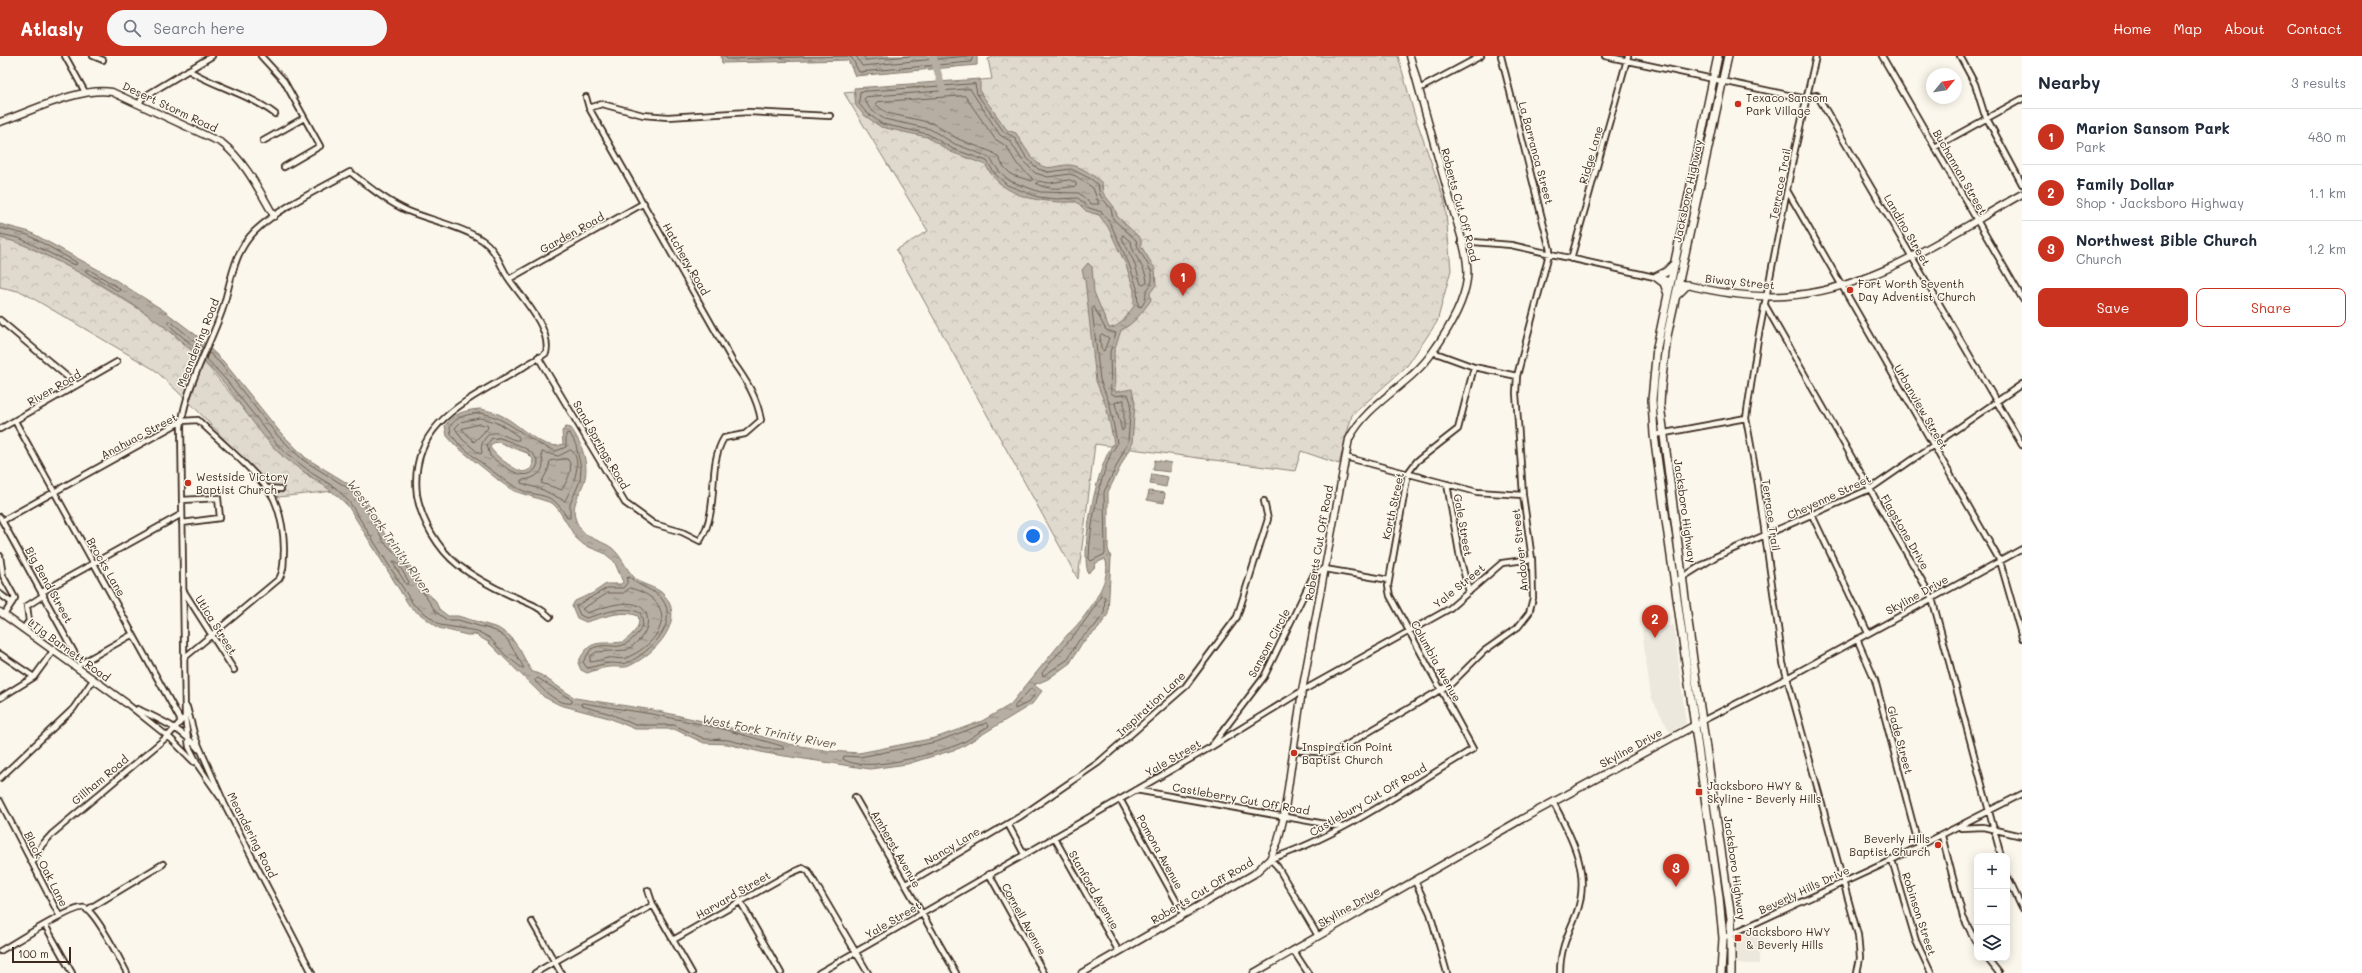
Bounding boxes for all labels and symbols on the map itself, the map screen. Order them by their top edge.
north arrow [1926,68,1962,104]
street label: Desert Storm Road [120,78,220,135]
place label: Texaco Sansom Park Village [1746,90,1828,118]
marker: Texaco Sansom Park Village [1733,99,1743,109]
street label: La Barranca Street [1516,100,1557,206]
street label: Ridge Lane [1575,124,1606,186]
street label: Buchannan Street [1930,126,1991,217]
street label: Jacksboro Highway [1669,138,1706,244]
street label: Roberts Cut Off Road [1438,146,1483,263]
street label: Terrace Trail [1765,147,1794,221]
street label: Landino Street [1881,191,1934,268]
street label: Garden Road [537,209,607,256]
street label: Hatchery Road [660,220,713,298]
pin: 1 [1170,263,1196,296]
street label: Biway Street [1705,270,1776,293]
place label: Fort Worth Seventh Day Adventist Church [1858,276,1975,304]
marker: Fort Worth Seventh Day Adventist Church [1845,285,1855,295]
street label: Meandering Road [173,296,222,389]
street label: Urbanview Street [1891,361,1952,452]
street label: River Road [24,366,83,409]
street label: Sand Springs Road [570,398,633,492]
street label: Anahuac Street [98,409,180,462]
street label: Jacksboro Highway [1671,458,1700,564]
place label: Westside Victory Baptist Church [196,469,288,497]
street label: Cheyenne Street [1784,470,1873,523]
street label: Korth Street [1378,471,1407,541]
water label: West Fork Trinity River [344,476,435,597]
marker: Westside Victory Baptist Church [183,478,193,488]
street label: Terrace Trail [1759,478,1784,552]
street label: Roberts Cut Off Road [1301,484,1336,602]
street label: Flagstone Drive [1878,491,1933,572]
street label: Gale Street [1451,493,1476,557]
street label: Andover Street [1508,507,1531,593]
your location [1023,526,1043,546]
street label: Brocks Lane [84,535,129,599]
street label: Big Bend Street [22,544,77,626]
street label: Yale Street [1430,560,1488,611]
street label: Skyline Drive [1883,571,1951,618]
street label: Utica Street [192,592,241,657]
street label: Sansom Circle [1244,605,1293,680]
pin: 2 [1642,605,1668,638]
street label: LTjg Barnett Road [25,615,113,685]
street label: Columbia Avenue [1408,617,1465,704]
street label: Inspiration Lane [1113,668,1188,739]
street label: Glade Street [1884,704,1917,776]
water label: West Fork Trinity River [701,710,838,752]
street label: Skyline Drive [1597,724,1665,771]
street label: Yale Street [1142,735,1204,780]
place label: Inspiration Point Baptist Church [1302,739,1393,767]
marker: Inspiration Point Baptist Church [1289,748,1299,758]
street label: Gillham Road [68,751,131,808]
street label: Castlebury Cut Off Road [1307,760,1429,839]
place label: Jacksboro HWY & Skyline - Beverly Hills [1707,778,1821,806]
street label: Castleberry Cut Off Road [1171,779,1311,818]
marker: Jacksboro HWY & Skyline - Beverly Hills [1694,787,1704,797]
street label: Meandering Road [224,789,281,880]
street label: Amherst Avenue [868,807,925,890]
street label: Pomona Avenue [1134,812,1187,892]
street label: Jacksboro Highway [1721,815,1750,921]
street label: Nancy Lane [921,823,982,868]
street label: Black Oak Lane [21,829,72,909]
place label: Beverly Hills Baptist Church [1849,831,1930,859]
marker: Beverly Hills Baptist Church [1933,840,1943,850]
street label: Stanford Avenue [1066,848,1123,932]
street label: Roberts Cut Off Road [1148,854,1256,927]
pin: 3 [1663,854,1689,887]
street label: Beverly Hills Drive [1756,862,1852,917]
street label: Harvard Street [693,867,773,922]
street label: Robinson Street [1899,870,1940,957]
street label: Cornell Avenue [999,880,1050,958]
street label: Skyline Drive [1315,883,1383,930]
street label: Yale Street [862,897,924,942]
place label: Jacksboro HWY & Beverly Hills [1746,924,1830,952]
marker: Jacksboro HWY & Beverly Hills [1733,933,1743,943]
scale bar [12,945,71,964]

